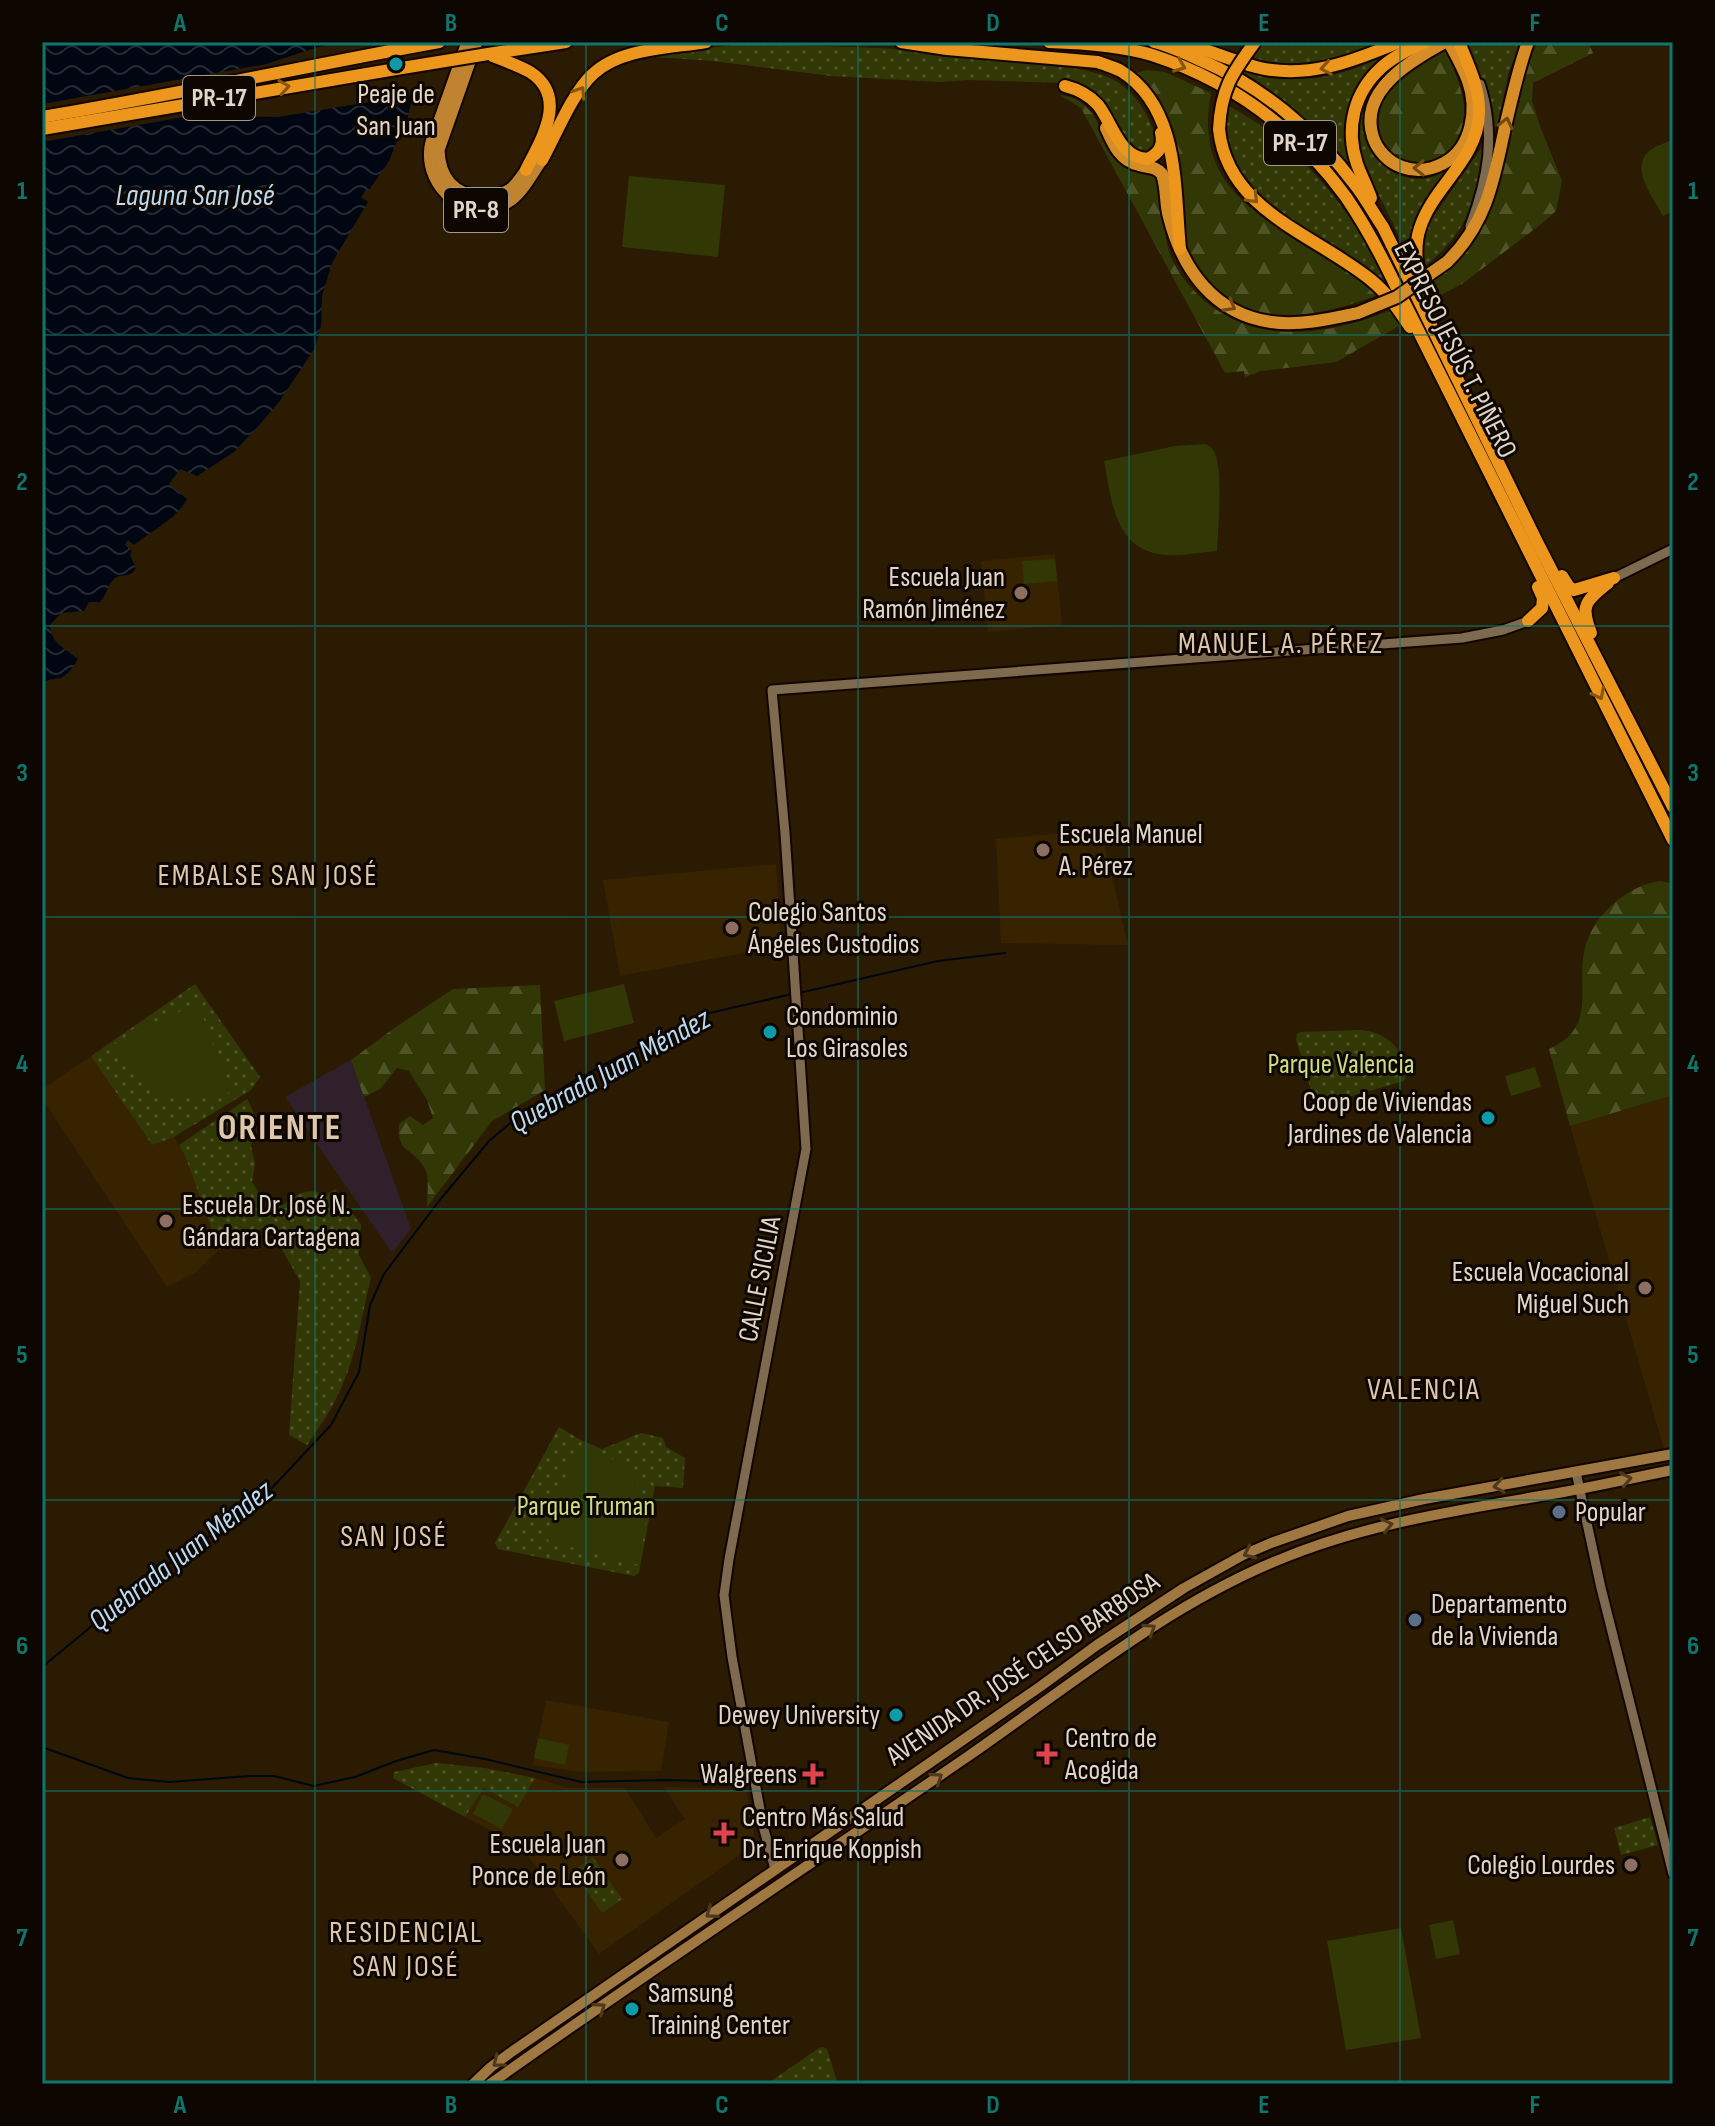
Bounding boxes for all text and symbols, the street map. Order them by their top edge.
text: A [173,8,187,39]
text: B [445,8,457,39]
text: C [715,8,729,39]
text: D [986,8,1000,39]
text: E [1258,8,1270,39]
text: F [1530,8,1541,39]
marker: Peaje de San Juan [387,55,405,73]
one-way arrow [1172,56,1186,73]
one-way arrow [1319,58,1332,75]
road number: PR-17 [183,76,255,120]
place label: Peaje de San Juan [356,78,436,143]
one-way arrow [278,79,291,96]
one-way arrow [570,86,585,101]
one-way arrow [1497,116,1514,130]
road number: PR-17 [1264,121,1336,165]
one-way arrow [1413,159,1425,177]
text: 1 [17,176,27,207]
text: 1 [1688,176,1698,207]
water label: Laguna San José [115,178,275,214]
road number: PR-8 [444,188,508,232]
one-way arrow [1244,189,1258,203]
street label: EXPRESO JESÚS T. PIÑERO [1386,236,1524,464]
one-way arrow [1222,297,1236,312]
text: 2 [16,467,28,498]
text: 2 [1687,467,1699,498]
place label: Escuela Juan Ramón Jiménez [862,561,1005,626]
marker: Escuela Juan Ramón Jiménez [1012,584,1030,602]
district label: MANUEL A. PÉREZ [1178,626,1384,662]
one-way arrow [1589,685,1605,700]
text: 3 [16,758,28,789]
text: 3 [1687,758,1699,789]
place label: Escuela Manuel A. Pérez [1058,818,1203,883]
marker: Escuela Manuel A. Pérez [1034,841,1052,859]
district label: EMBALSE SAN JOSÉ [158,858,379,894]
place label: Colegio Santos Ángeles Custodios [747,896,920,961]
marker: Colegio Santos Ángeles Custodios [723,919,741,937]
water label: Quebrada Juan Méndez [503,1000,718,1141]
place label: Condominio Los Girasoles [786,1000,908,1065]
marker: Condominio Los Girasoles [761,1023,779,1041]
park label: Parque Valencia [1267,1048,1415,1081]
text: 4 [16,1049,28,1080]
text: 4 [1687,1049,1699,1080]
place label: Coop de Viviendas Jardines de Valencia [1287,1086,1472,1151]
district label: ORIENTE [218,1107,342,1150]
marker: Coop de Viviendas Jardines de Valencia [1479,1109,1497,1127]
place label: Escuela Dr. José N. Gándara Cartagena [182,1189,360,1254]
marker: Escuela Dr. José N. Gándara Cartagena [157,1212,175,1230]
street label: CALLE SICILIA [732,1212,789,1345]
place label: Escuela Vocacional Miguel Such [1452,1256,1629,1321]
marker: Escuela Vocacional Miguel Such [1636,1279,1654,1297]
text: 5 [16,1340,28,1371]
text: 5 [1687,1340,1699,1371]
district label: VALENCIA [1367,1372,1481,1408]
water label: Quebrada Juan Méndez [82,1472,281,1639]
one-way arrow [1619,1472,1633,1489]
one-way arrow [1492,1476,1506,1493]
park label: Parque Truman [517,1490,655,1523]
place label: Popular [1575,1496,1646,1529]
marker: Popular [1550,1503,1568,1521]
one-way arrow [1380,1517,1393,1534]
district label: SAN JOSÉ [340,1519,448,1555]
one-way arrow [1243,1543,1257,1559]
street label: AVENIDA DR. JOSÉ CELSO BARBOSA [880,1565,1166,1773]
place label: Departamento de la Vivienda [1431,1588,1567,1653]
marker: Departamento de la Vivienda [1406,1611,1424,1629]
one-way arrow [1142,1624,1156,1639]
text: 6 [16,1631,28,1662]
text: 6 [1687,1631,1699,1662]
place label: Dewey University [718,1699,880,1732]
marker: Dewey University [887,1706,905,1724]
place label: Centro de Acogida [1064,1722,1157,1787]
marker: Centro de Acogida [1036,1743,1058,1765]
place label: Walgreens [700,1758,797,1791]
marker: Walgreens [804,1765,822,1783]
one-way arrow [929,1773,943,1788]
place label: Centro Más Salud Dr. Enrique Koppish [742,1801,922,1866]
marker: Centro Más Salud Dr. Enrique Koppish [713,1822,735,1844]
place label: Escuela Juan Ponce de León [471,1828,606,1893]
place label: Colegio Lourdes [1467,1849,1615,1882]
marker: Escuela Juan Ponce de León [613,1851,631,1869]
marker: Colegio Lourdes [1622,1856,1640,1874]
one-way arrow [705,1903,719,1918]
district label: RESIDENCIAL SAN JOSÉ [329,1915,483,1985]
text: 7 [16,1923,28,1954]
text: 7 [1687,1923,1699,1954]
place label: Samsung Training Center [648,1977,790,2042]
marker: Samsung Training Center [623,2000,641,2018]
one-way arrow [591,2003,606,2018]
one-way arrow [493,2052,507,2067]
text: A [173,2090,187,2121]
text: B [445,2090,457,2121]
text: C [715,2090,729,2121]
text: D [986,2090,1000,2121]
text: E [1258,2090,1270,2121]
text: F [1530,2090,1541,2121]

